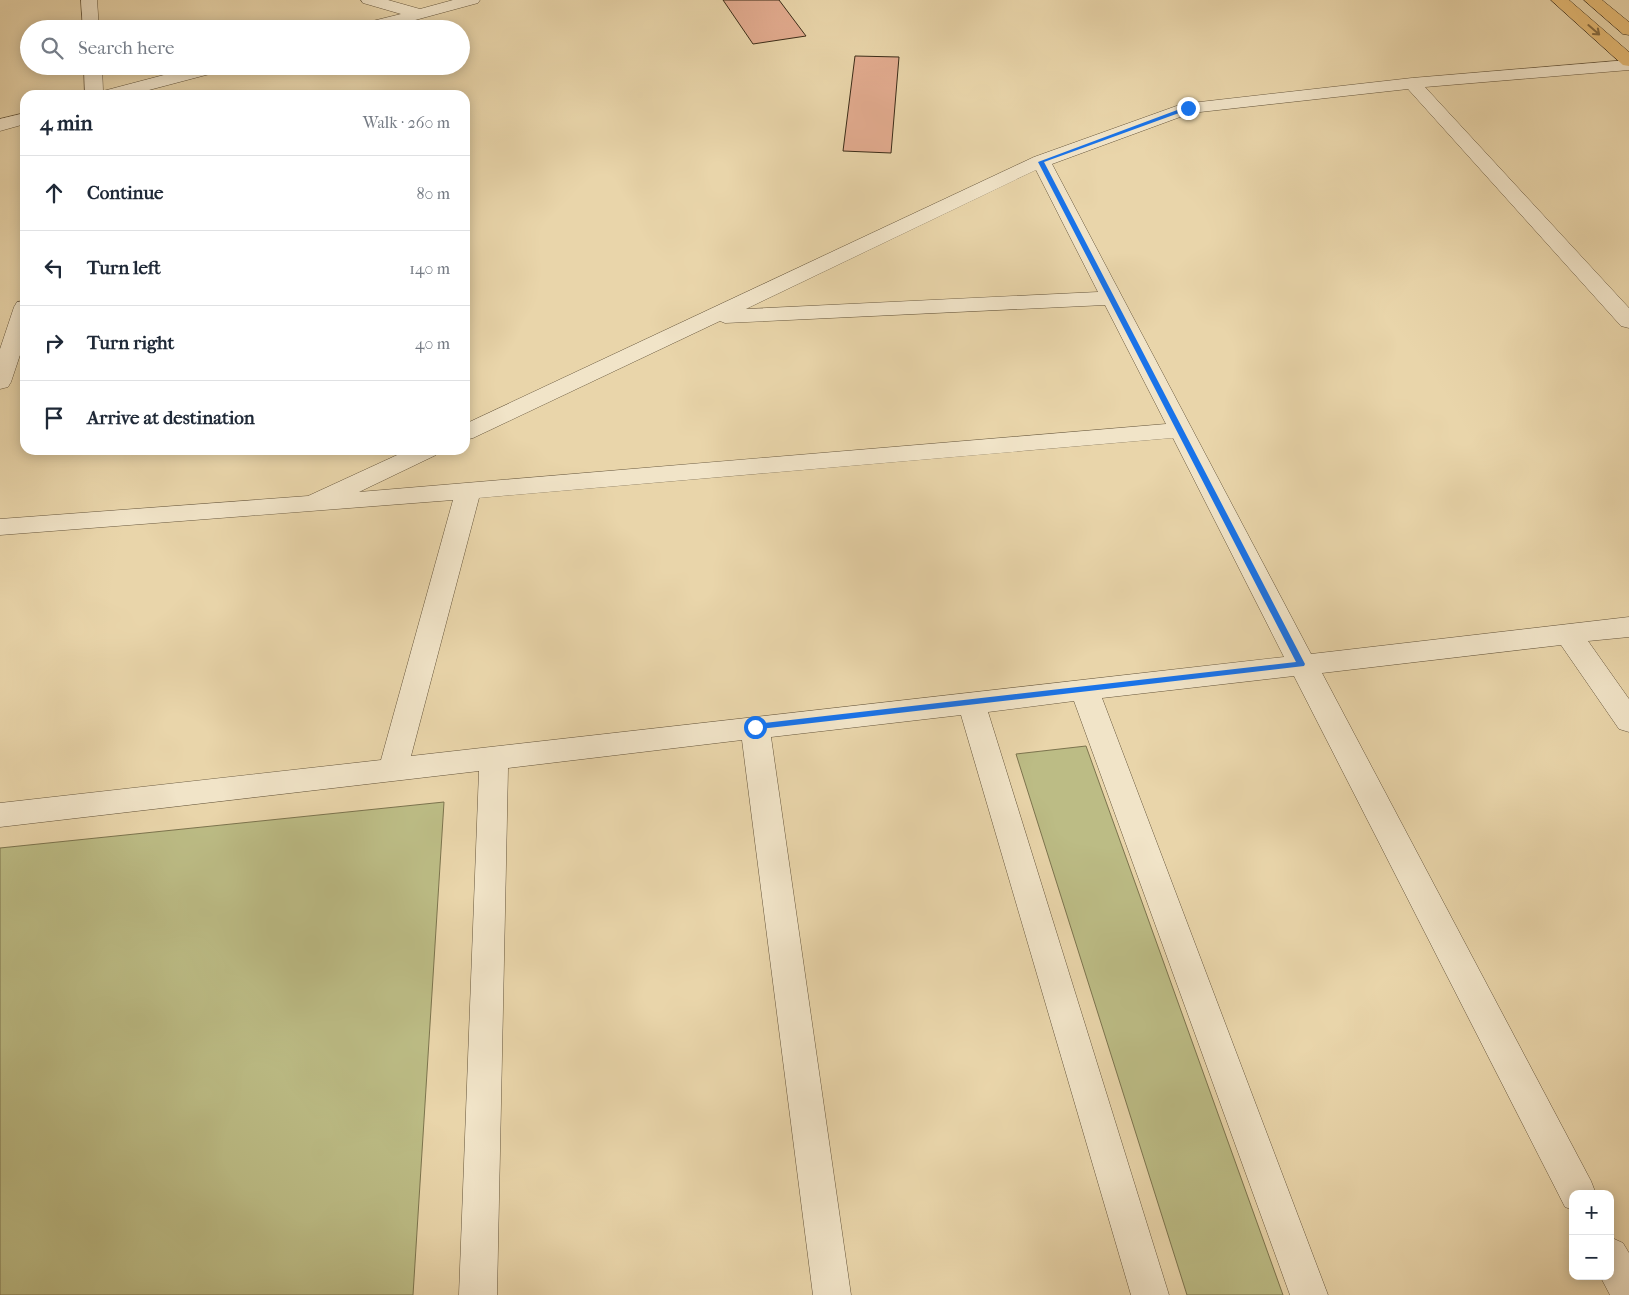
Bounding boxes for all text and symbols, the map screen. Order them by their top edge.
search box [20,20,470,75]
one-way arrow [1587,25,1600,36]
icon: search [38,34,66,62]
text: Search here [78,37,174,59]
route end [1177,97,1200,120]
text: 4 min [40,111,93,135]
text: Walk · 260 m [363,113,450,132]
icon: ahead [40,179,68,207]
text: Continue [87,182,163,204]
text: 80 m [416,184,450,203]
icon: left [40,254,68,282]
text: Turn left [87,257,161,279]
text: 140 m [409,259,450,278]
icon: right [40,329,68,357]
text: Turn right [87,332,174,354]
text: 40 m [415,334,450,353]
icon: arrive [40,404,68,432]
text: Arrive at destination [87,407,255,429]
route start [744,716,767,739]
map controls [1569,1190,1614,1280]
button: + [1569,1190,1614,1235]
button: − [1569,1235,1614,1280]

